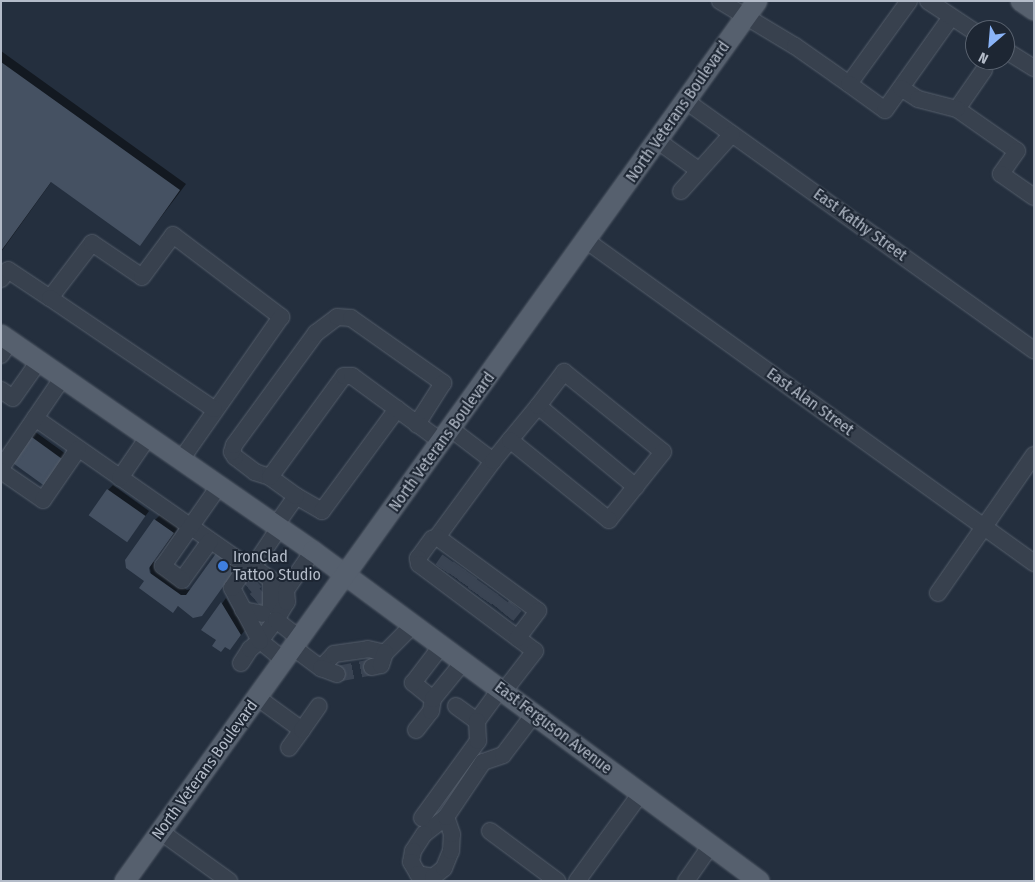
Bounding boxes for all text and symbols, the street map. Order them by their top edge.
north arrow [965,20,1015,70]
street label: North Veterans Boulevard [622,38,734,186]
text: N [976,48,991,67]
street label: East Kathy Street [810,185,910,265]
street label: East Alan Street [763,364,857,440]
street label: North Veterans Boulevard [385,369,499,515]
place label: IronClad Tattoo Studio [233,547,321,585]
marker: IronClad Tattoo Studio [217,560,229,572]
street label: East Ferguson Avenue [491,678,615,778]
street label: North Veterans Boulevard [148,697,262,843]

